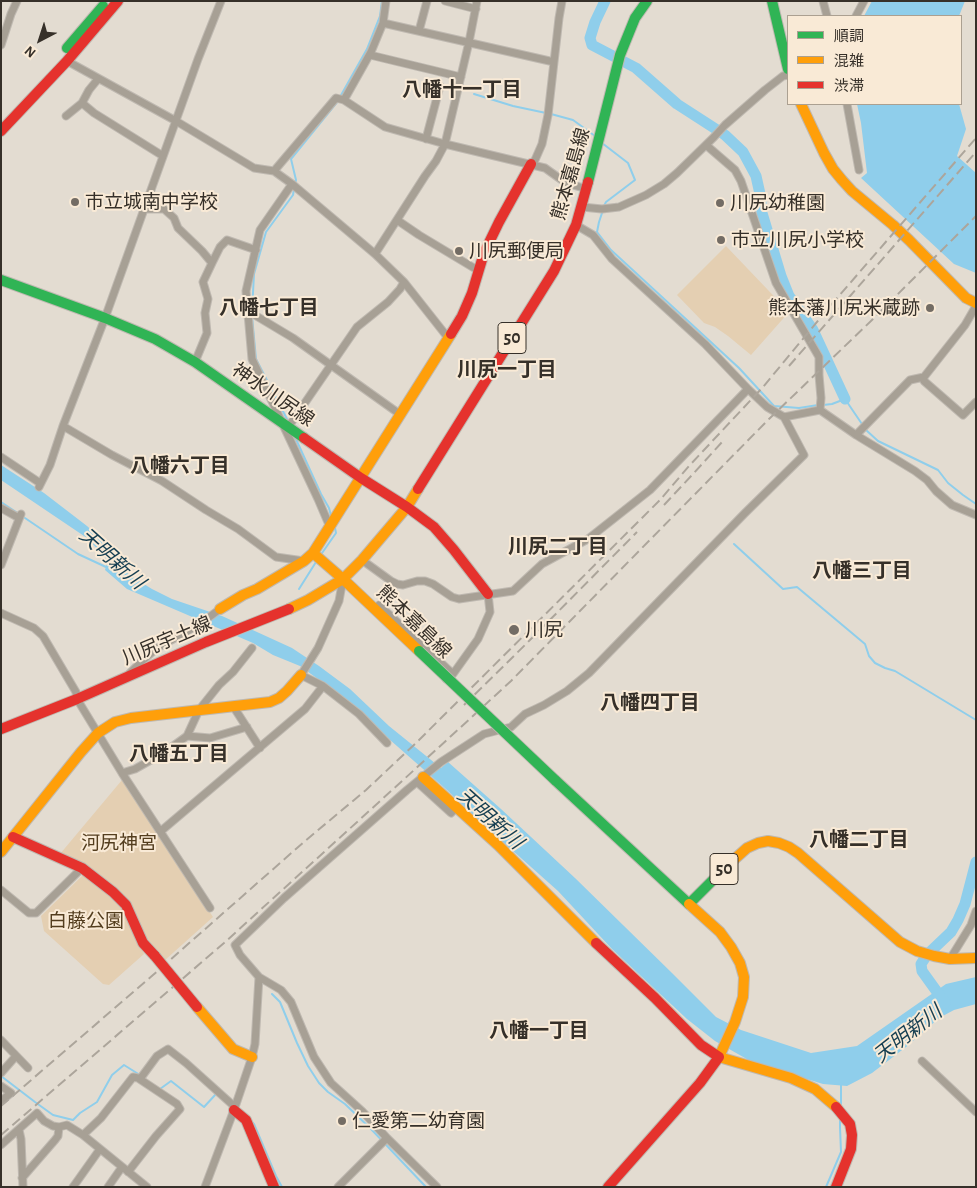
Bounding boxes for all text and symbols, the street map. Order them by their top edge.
north arrow [15,15,65,65]
legend [787,15,962,105]
text: 順調 [834,29,864,44]
text: N [22,43,39,60]
text: 混雑 [834,54,864,69]
district label: 八幡十一丁目 [402,78,522,102]
text: 渋滞 [834,79,864,94]
street label: 熊本嘉島線 [547,125,595,223]
place label: 市立城南中学校 [85,191,218,213]
place label: 川尻幼稚園 [730,192,825,214]
marker: 市立城南中学校 [69,196,81,208]
marker: 川尻幼稚園 [714,197,726,209]
place label: 市立川尻小学校 [731,229,864,251]
marker: 市立川尻小学校 [715,234,727,246]
place label: 川尻郵便局 [469,240,564,262]
marker: 川尻郵便局 [453,245,465,257]
district label: 八幡七丁目 [219,296,319,320]
place label: 熊本藩川尻米蔵跡 [768,297,920,319]
marker: 熊本藩川尻米蔵跡 [924,302,936,314]
road number: 50 [498,322,526,353]
street label: 神水川尻線 [228,358,318,432]
district label: 川尻一丁目 [457,358,557,382]
district label: 八幡六丁目 [130,454,230,478]
water label: 天明新川 [74,523,150,595]
district label: 川尻二丁目 [508,535,608,559]
district label: 八幡三丁目 [812,559,912,583]
street label: 熊本嘉島線 [372,581,456,663]
street label: 川尻宇土線 [119,612,215,670]
place label: 川尻 [525,619,563,641]
marker: 川尻 [507,623,521,637]
district label: 八幡四丁目 [600,691,700,715]
district label: 八幡五丁目 [129,742,229,766]
water label: 天明新川 [452,783,528,855]
district label: 八幡二丁目 [809,828,909,852]
park label: 河尻神宮 [81,832,157,854]
road number: 50 [710,854,738,884]
park label: 白藤公園 [48,910,124,932]
water label: 天明新川 [869,1000,947,1068]
district label: 八幡一丁目 [489,1019,589,1043]
place label: 仁愛第二幼育園 [352,1110,485,1132]
marker: 仁愛第二幼育園 [336,1115,348,1127]

